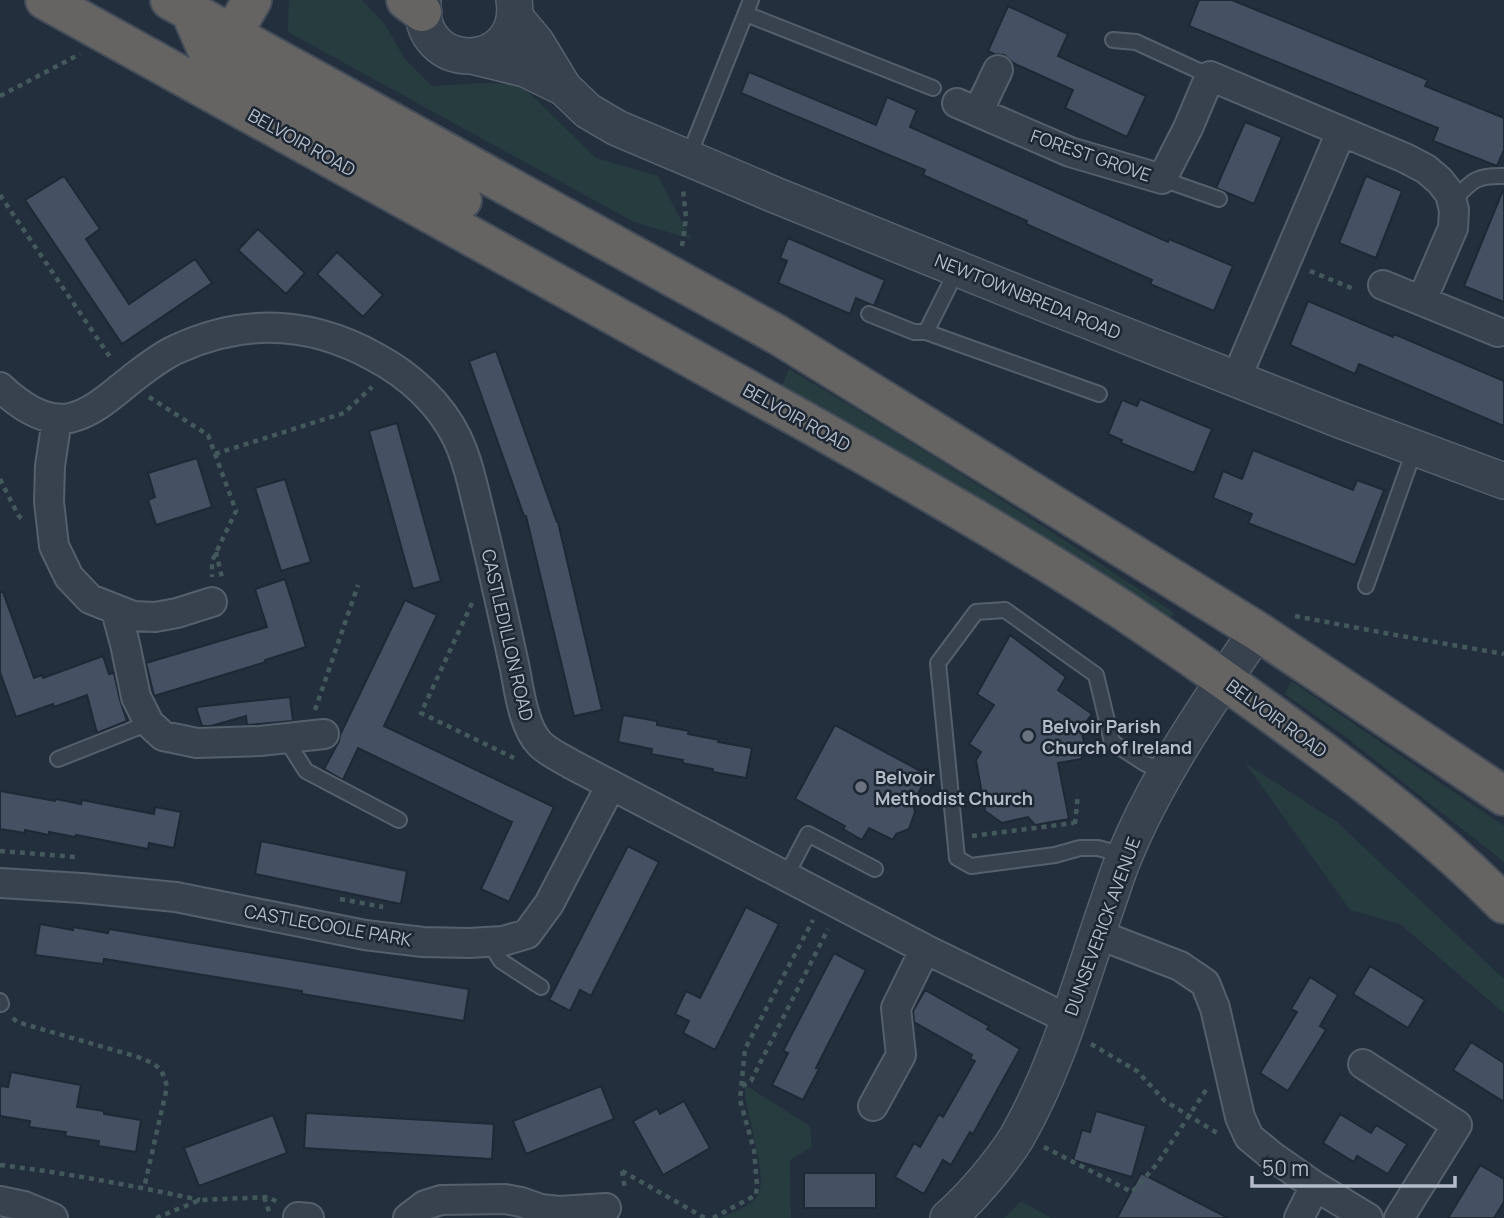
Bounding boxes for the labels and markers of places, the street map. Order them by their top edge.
place label: Belvoir Parish Church of Ireland [1042,714,1192,759]
marker: Belvoir Parish Church of Ireland [1020,728,1036,744]
place label: Belvoir Methodist Church [875,765,1033,810]
marker: Belvoir Methodist Church [853,779,869,795]

